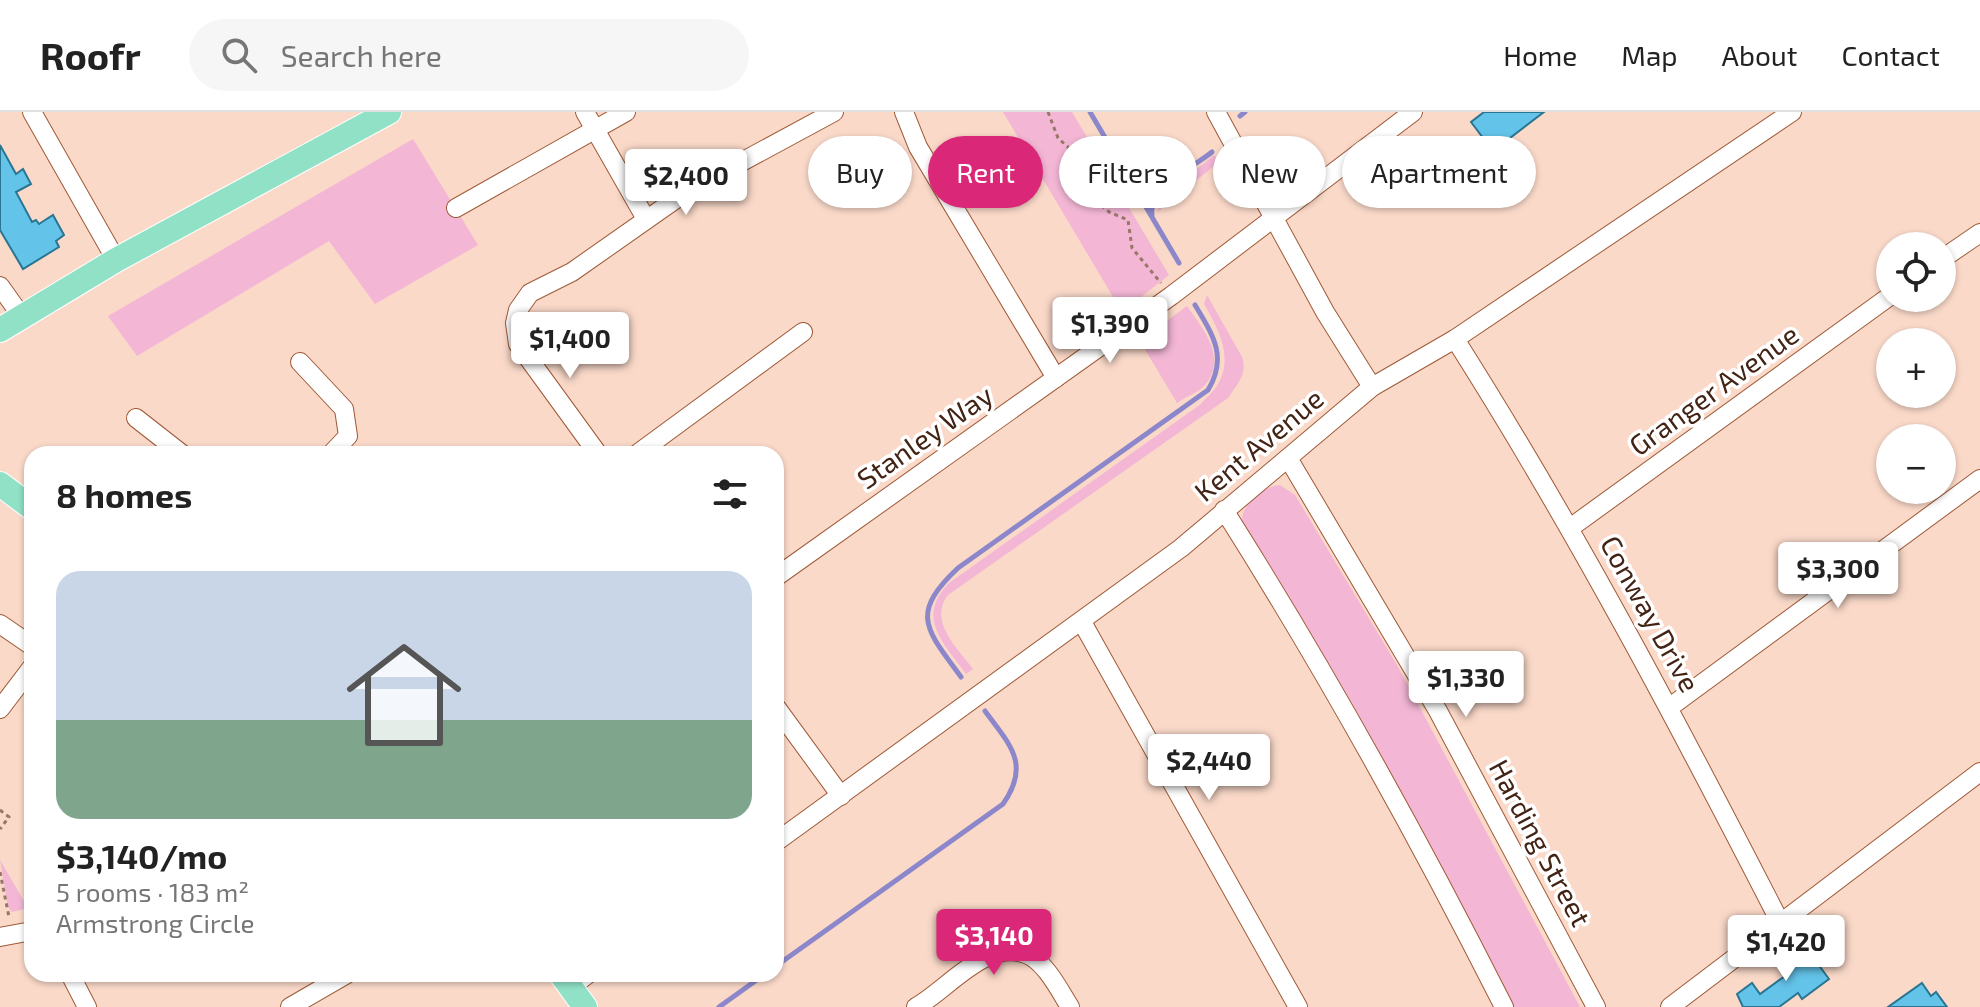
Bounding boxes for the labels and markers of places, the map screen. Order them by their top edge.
pin: $2,400 [621,149,751,217]
pin: $1,390 [1045,297,1175,365]
pin: $1,400 [505,312,635,380]
pin: $3,300 [1773,542,1903,610]
pin: $1,330 [1401,651,1531,719]
pin: $2,440 [1144,734,1274,802]
pin: $3,140 [929,909,1059,977]
pin: $1,420 [1721,915,1851,983]

